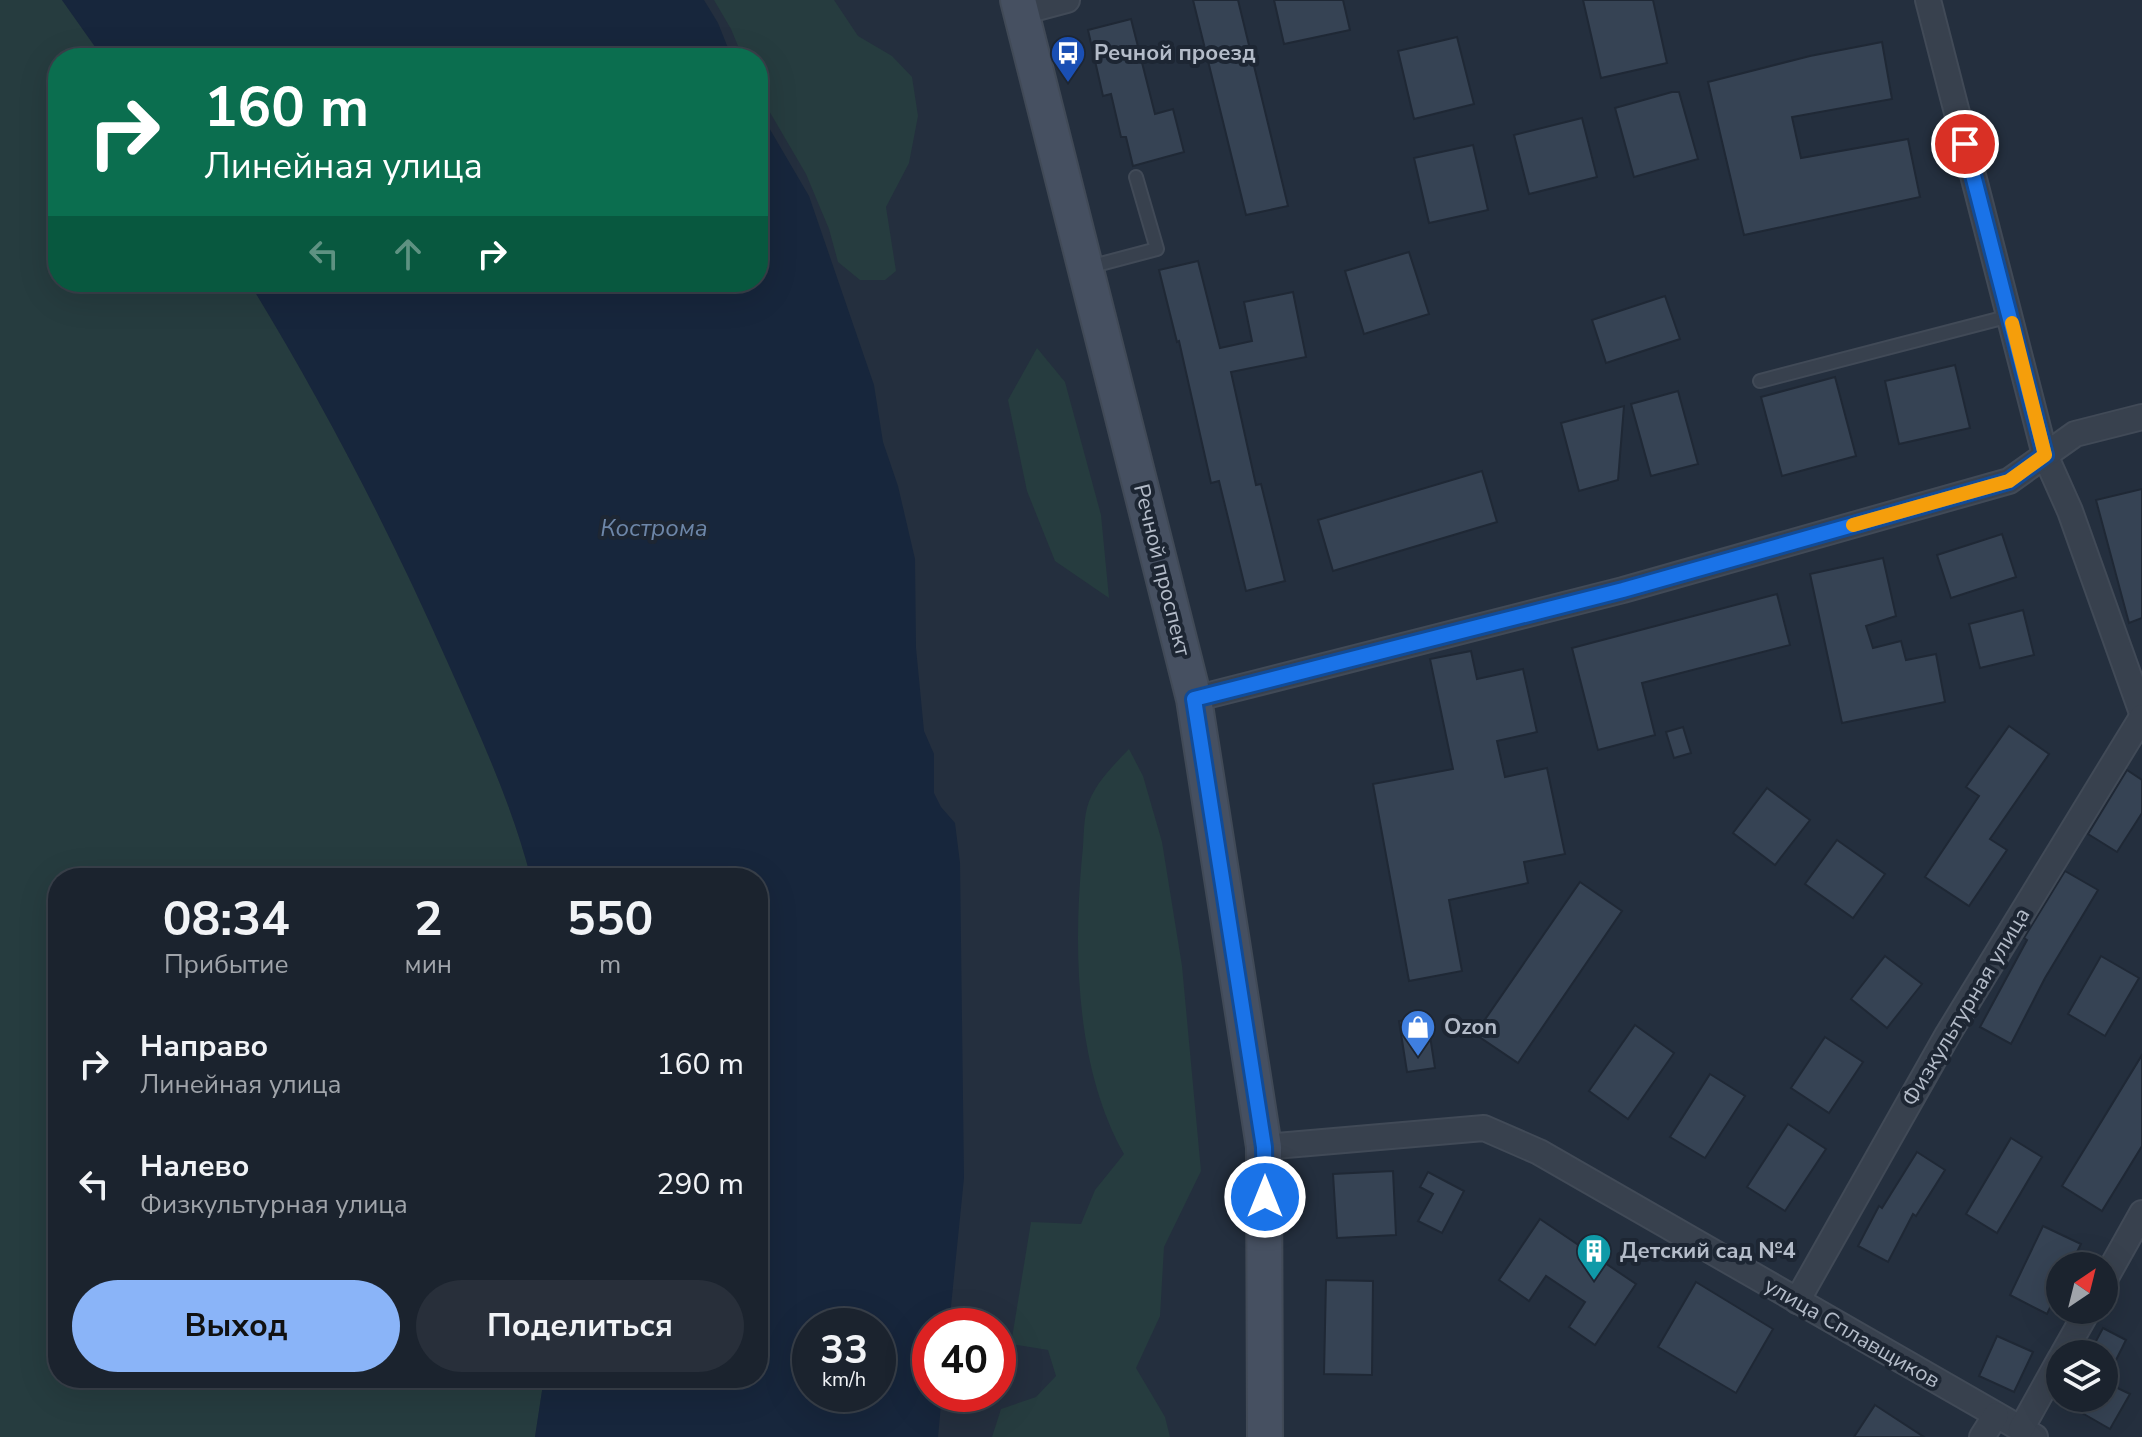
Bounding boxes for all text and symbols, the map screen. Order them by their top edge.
bus stop icon: Речной проезд [1049,34,1087,84]
place label: Речной проезд [1094,38,1256,68]
text: 160 m [204,69,369,146]
icon: right [72,80,176,184]
pin [1931,110,1999,178]
icon: arrive [1943,122,1987,166]
text: Линейная улица [204,142,483,191]
icon: left [302,232,346,276]
icon: ahead [386,232,430,276]
icon: right [470,232,514,276]
street label: Речной проспект [1126,481,1198,659]
water label: Кострома [600,512,708,544]
text: 08:34 [163,886,290,952]
text: 2 [414,886,443,952]
text: 550 [567,886,653,952]
street label: Физкультурная улица [1895,902,2037,1112]
text: Прибытие [164,947,289,982]
text: мин [405,947,452,982]
text: m [599,947,621,982]
shop icon: Ozon [1399,1008,1437,1058]
place label: Ozon [1444,1012,1497,1042]
text: Направо [140,1026,268,1067]
icon: right [72,1042,116,1086]
text: 160 m [657,1044,744,1085]
text: Линейная улица [140,1067,341,1102]
text: Налево [140,1146,249,1187]
position arrow [1223,1155,1307,1239]
icon: left [72,1162,116,1206]
text: 290 m [657,1164,744,1205]
text: Физкультурная улица [140,1187,408,1222]
building icon: Детский сад №4 [1575,1232,1613,1282]
place label: Детский сад №4 [1620,1236,1796,1266]
north arrow [2046,1252,2118,1324]
map controls [2046,1252,2118,1412]
street label: улица Сплавщиков [1759,1270,1945,1396]
button: Выход [72,1280,400,1372]
button: Поделиться [416,1280,744,1372]
speed limit sign: 40 [912,1308,1016,1412]
text: 33 [820,1323,868,1377]
button: layers [2046,1340,2118,1412]
text: km/h [822,1366,866,1393]

